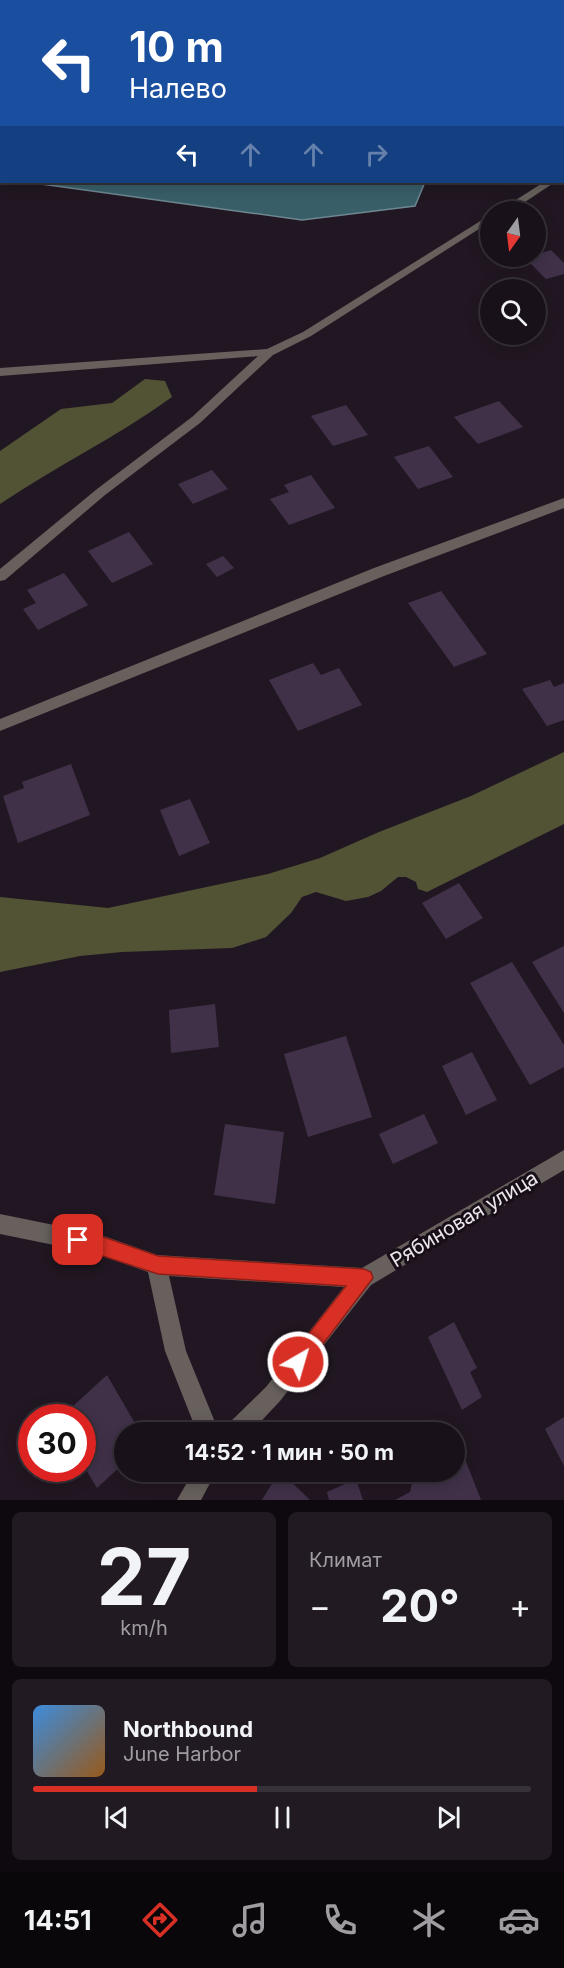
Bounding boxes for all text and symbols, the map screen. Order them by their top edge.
text: 10 m [129,21,224,72]
icon: left [30,24,108,102]
text: Налево [129,72,227,105]
icon: left [171,138,204,171]
icon: ahead [234,138,267,171]
icon: ahead [297,138,330,171]
icon: right [360,138,393,171]
north arrow [480,201,546,267]
map controls [480,201,546,345]
button: search [480,279,546,345]
street label: Рябиновая улица [386,1166,542,1272]
pin [52,1214,103,1265]
icon: arrive [61,1223,94,1256]
position arrow [266,1330,330,1394]
speed limit sign: 30 [18,1404,96,1482]
text: 14:52 · 1 мин · 50 m [185,1439,394,1465]
text: 27 [97,1529,191,1624]
text: Климат [309,1548,382,1572]
text: 20° [380,1578,460,1633]
text: − [309,1586,331,1626]
text: + [509,1586,531,1626]
text: km/h [120,1616,168,1640]
text: Northbound [123,1716,253,1742]
text: June Harbor [123,1742,241,1766]
icon: previous [100,1801,133,1834]
icon: pause [266,1801,299,1834]
icon: next [432,1801,465,1834]
icon: directions [139,1899,181,1941]
icon: music [229,1899,271,1941]
icon: phone [319,1899,361,1941]
icon: climate [408,1899,450,1941]
icon: car [498,1899,540,1941]
text: 14:51 [24,1904,92,1937]

